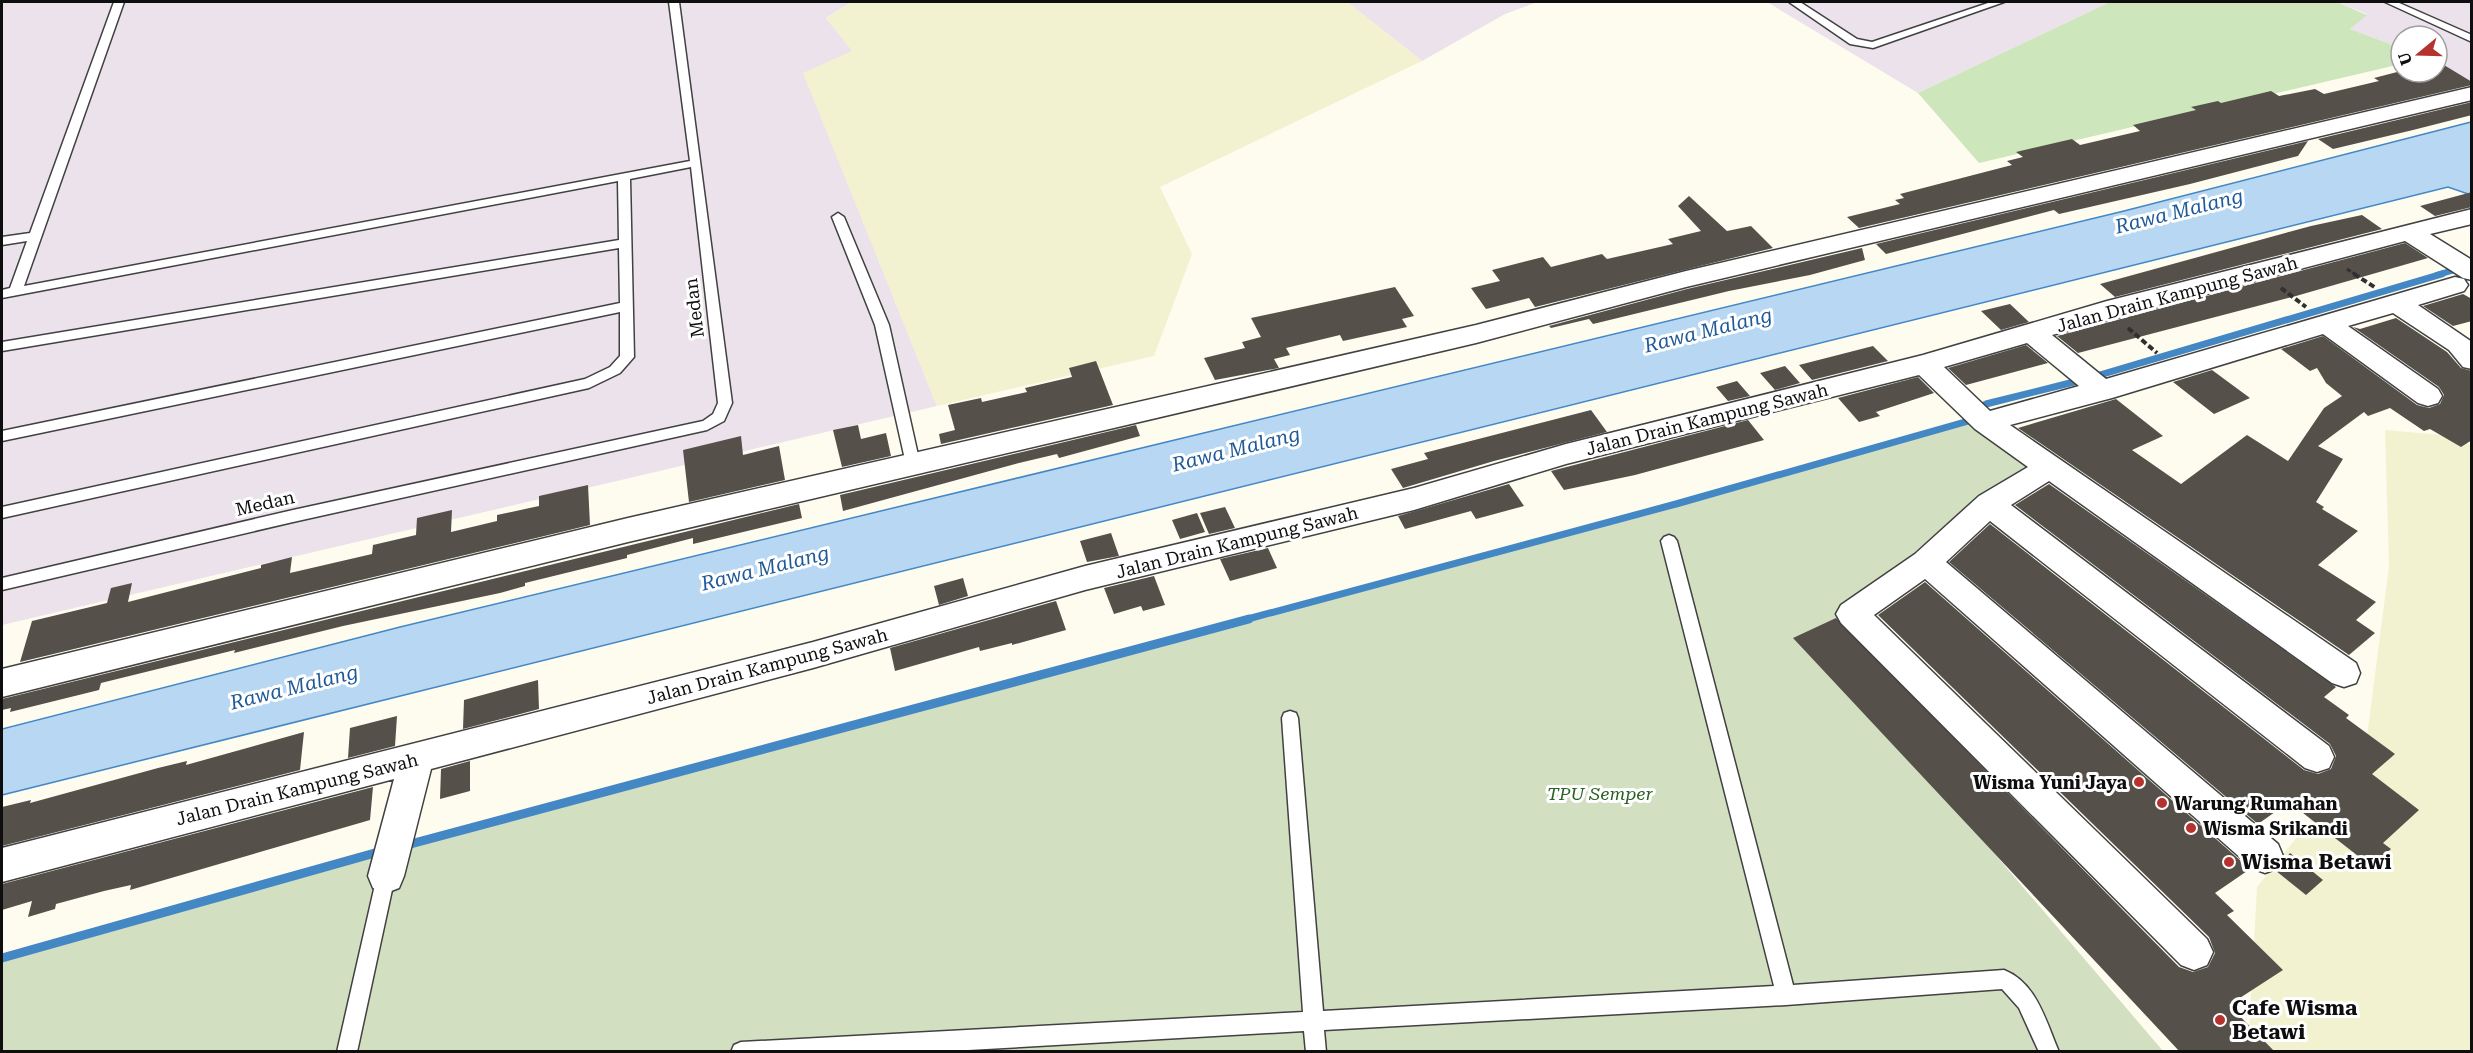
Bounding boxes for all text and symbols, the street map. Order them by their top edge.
north arrow [2389,24,2449,84]
text: U [2394,50,2416,68]
water label: Rawa Malang [2111,183,2246,239]
street label: Jalan Drain Kampung Sawah [2054,252,2300,336]
street label: Medan [680,277,708,339]
water label: Rawa Malang [1640,302,1775,358]
street label: Jalan Drain Kampung Sawah [1584,379,1831,459]
water label: Rawa Malang [1168,421,1303,477]
street label: Medan [233,486,297,520]
street label: Jalan Drain Kampung Sawah [1114,502,1361,582]
water label: Rawa Malang [697,540,832,596]
street label: Jalan Drain Kampung Sawah [644,624,890,708]
water label: Rawa Malang [226,659,361,715]
street label: Jalan Drain Kampung Sawah [174,749,421,829]
place label: Wisma Yuni Jaya [1973,772,2127,793]
marker: Wisma Yuni Jaya [2132,775,2146,789]
park label: TPU Semper [1547,783,1653,804]
place label: Warung Rumahan [2174,793,2338,814]
marker: Warung Rumahan [2155,796,2169,810]
place label: Wisma Srikandi [2203,818,2348,839]
marker: Wisma Srikandi [2184,821,2198,835]
place label: Wisma Betawi [2241,850,2392,874]
marker: Wisma Betawi [2222,855,2236,869]
place label: Cafe Wisma Betawi [2232,996,2358,1044]
marker: Cafe Wisma Betawi [2213,1013,2227,1027]

